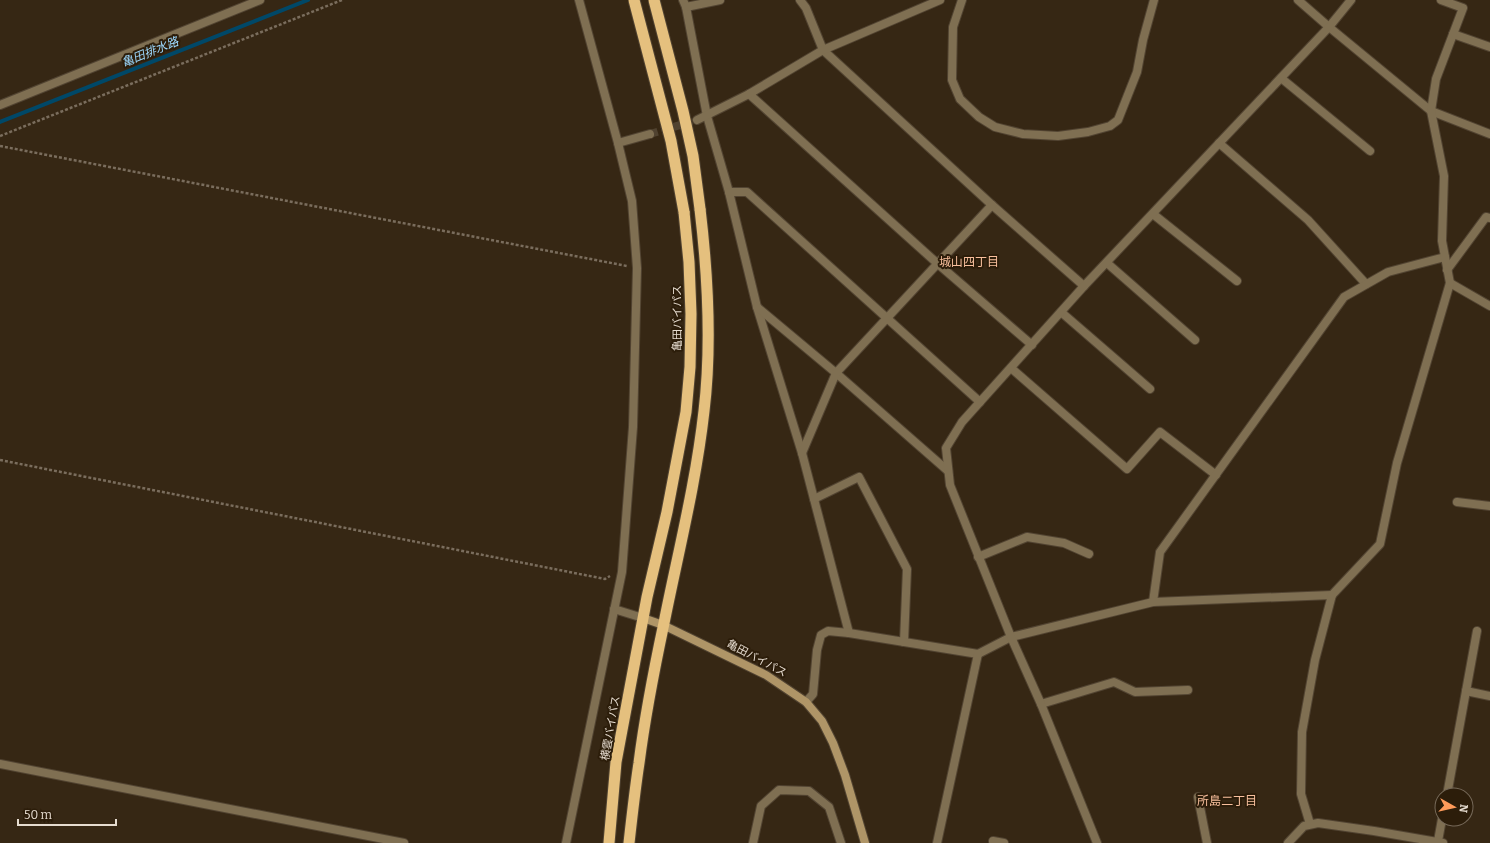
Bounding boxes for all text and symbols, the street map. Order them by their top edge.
water label: 亀田排水路 [120,34,181,70]
district label: 城山四丁目 [939,255,999,269]
street label: 亀田バイパス [671,285,684,351]
street label: 亀田バイパス [725,637,789,680]
street label: 横雲バイパス [598,695,623,762]
north arrow [1434,787,1474,827]
district label: 所島二丁目 [1197,794,1257,808]
scale bar [18,801,116,827]
text: N [1456,803,1470,814]
text: 50 m [24,808,53,822]

